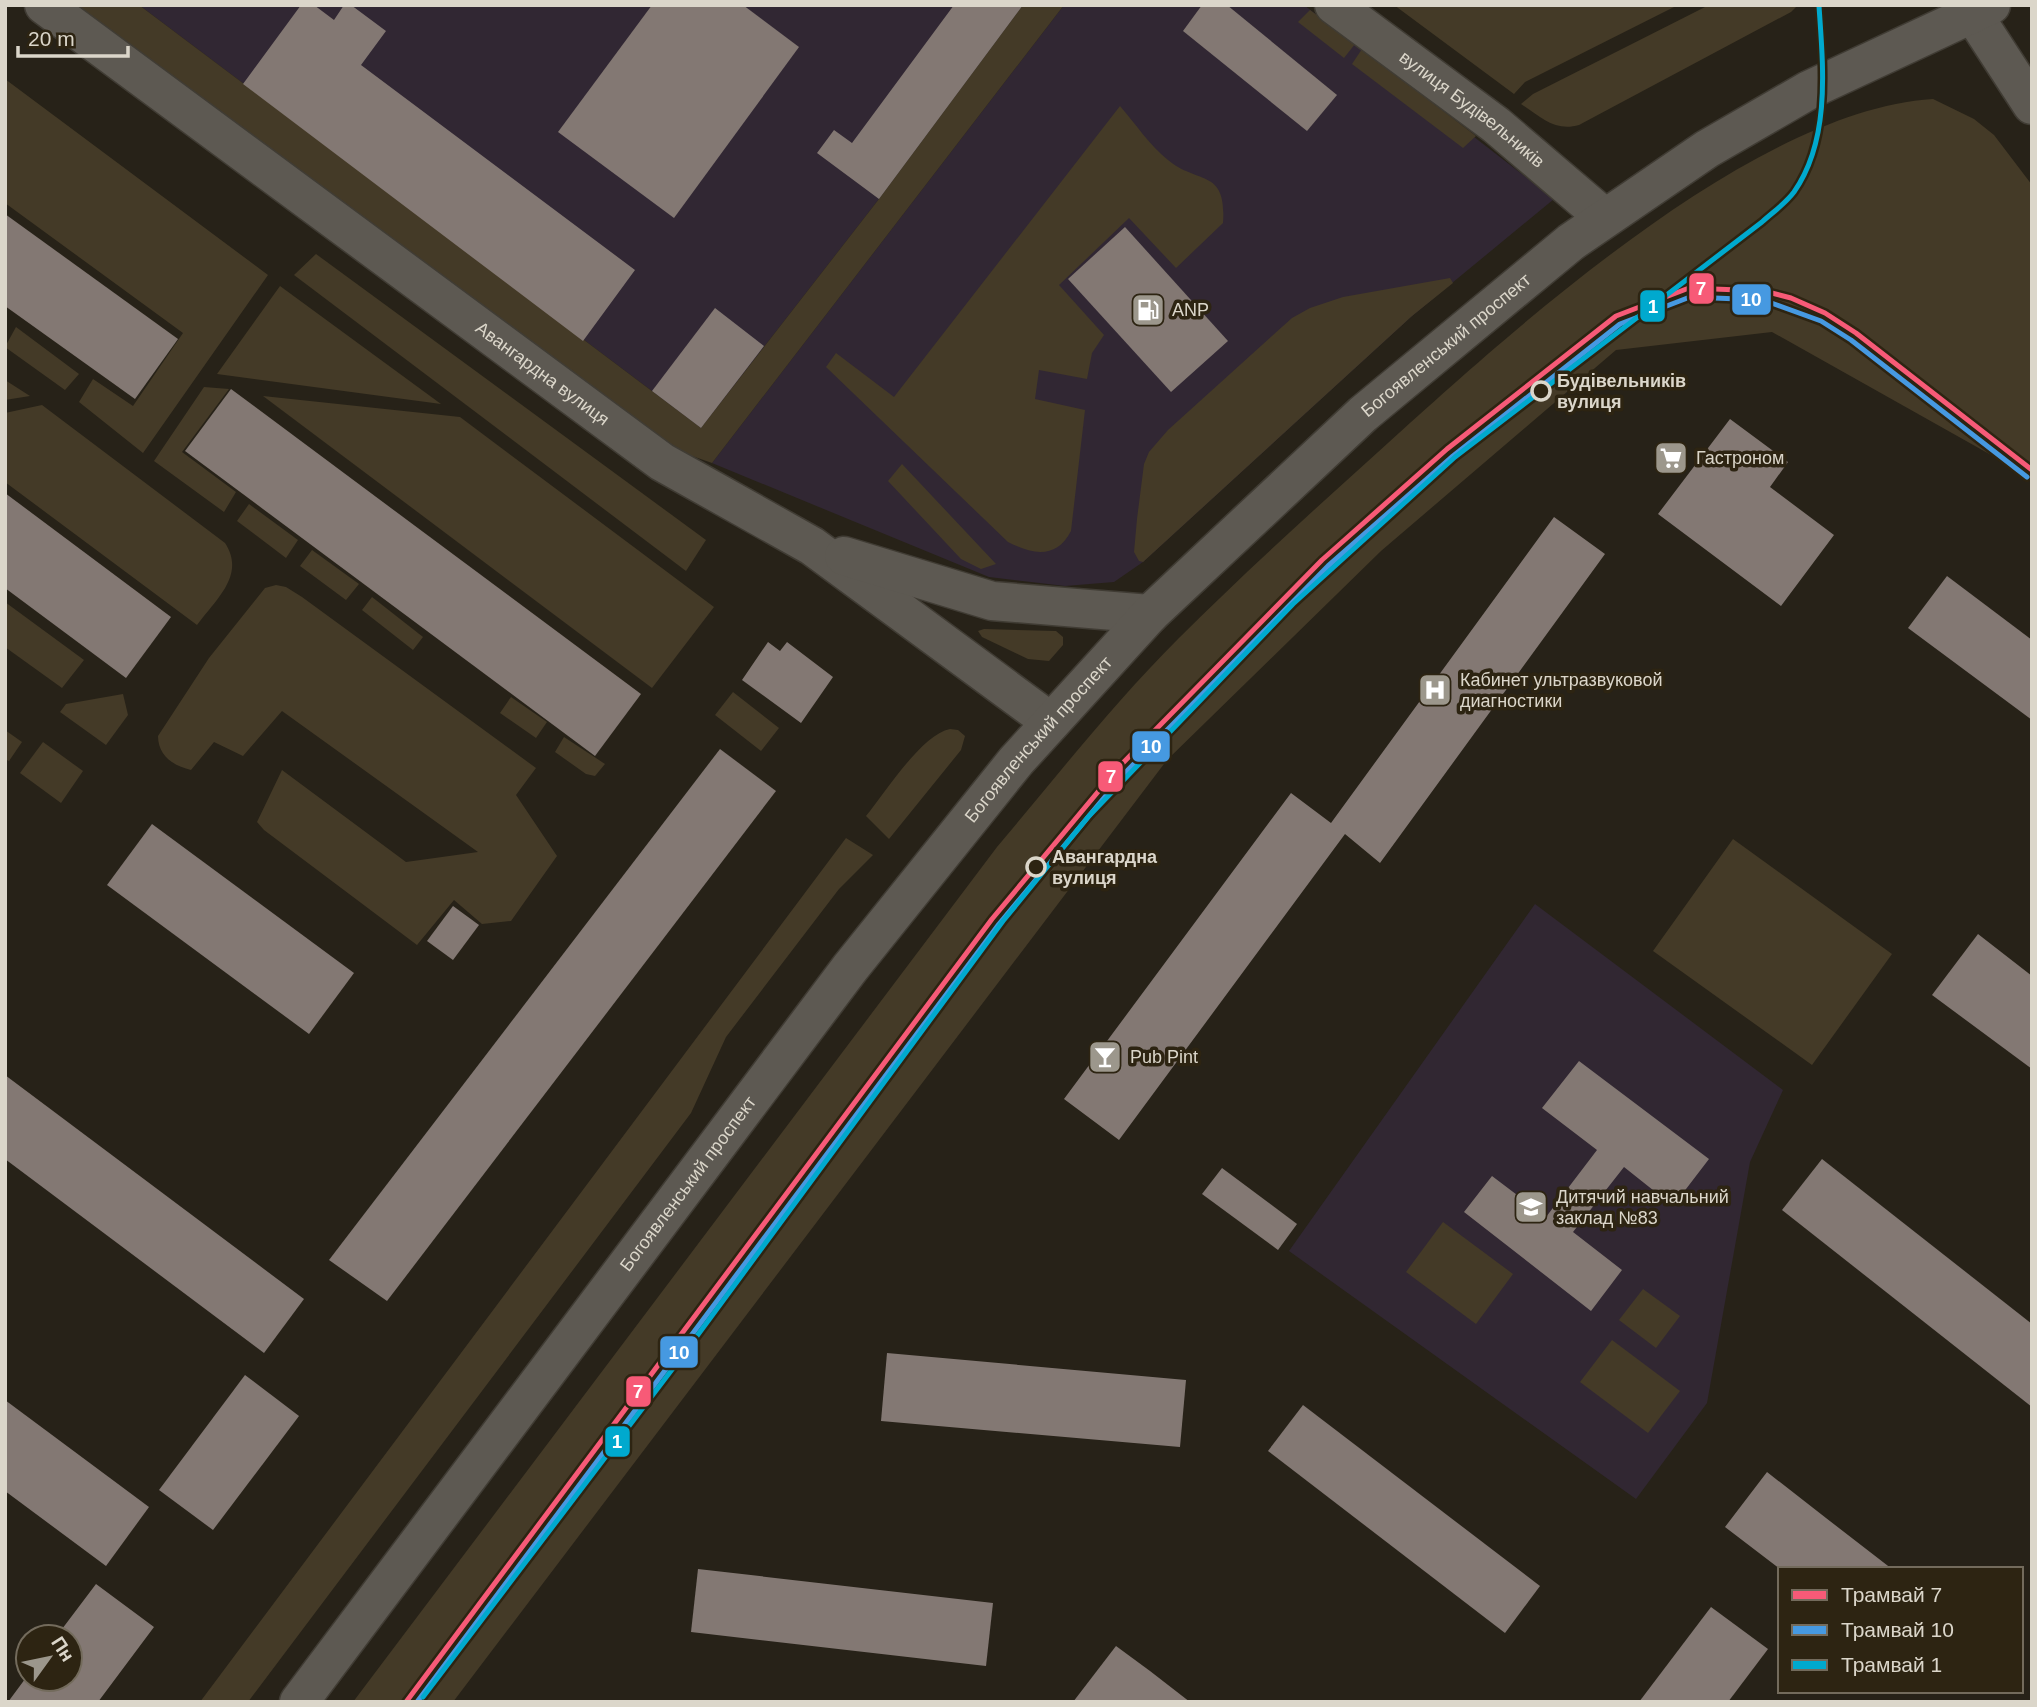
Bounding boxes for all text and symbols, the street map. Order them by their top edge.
scale bar [18,14,128,58]
text: 20 m [28,27,75,50]
street label: вулиця Будівельників [1396,47,1548,172]
street label: Богоявленський проспект [1357,270,1535,421]
line badge: 7 [1688,272,1715,305]
text: 7 [1696,278,1706,299]
line badge: 10 [1731,283,1772,316]
line badge: 1 [1639,289,1666,323]
text: 10 [1740,289,1762,310]
fuel station icon: ANP [1129,291,1167,329]
text: 1 [1648,296,1659,317]
place label: ANP [1172,300,1209,320]
street label: Авангардна вулиця [472,318,613,430]
place label: Будівельників вулиця [1557,371,1686,412]
marker: Будівельників вулиця [1531,381,1551,401]
supermarket icon: Гастроном [1652,439,1690,477]
place label: Гастроном [1696,448,1784,468]
street label: Богоявленський проспект [961,652,1116,827]
place label: Кабинет ультразвуковой диагностики [1460,670,1663,711]
hospital icon: Кабинет ультразвуковой диагностики [1416,671,1454,709]
line badge: 10 [1131,730,1171,763]
text: 10 [1140,736,1162,757]
line badge: 7 [1097,760,1124,793]
text: 7 [1106,766,1116,787]
place label: Авангардна вулиця [1052,847,1158,888]
marker: Авангардна вулиця [1026,857,1046,877]
bar icon: Pub Pint [1086,1038,1124,1076]
place label: Pub Pint [1130,1047,1198,1067]
street label: Богоявленський проспект [616,1092,760,1275]
place label: Дитячий навчальний заклад №83 [1556,1187,1729,1228]
school or university icon: Дитячий навчальний заклад №83 [1512,1188,1550,1226]
line badge: 10 [659,1335,699,1369]
text: 10 [668,1342,690,1363]
line badge: 7 [625,1375,652,1408]
text: 7 [633,1381,643,1402]
line badge: 1 [604,1425,631,1458]
text: 1 [612,1431,623,1452]
legend [1778,1567,2023,1693]
text: Трамвай 7 [1841,1583,1942,1606]
text: Трамвай 10 [1841,1618,1954,1641]
north arrow [14,1623,84,1693]
text: Пн [47,1633,78,1665]
text: Трамвай 1 [1841,1653,1942,1676]

